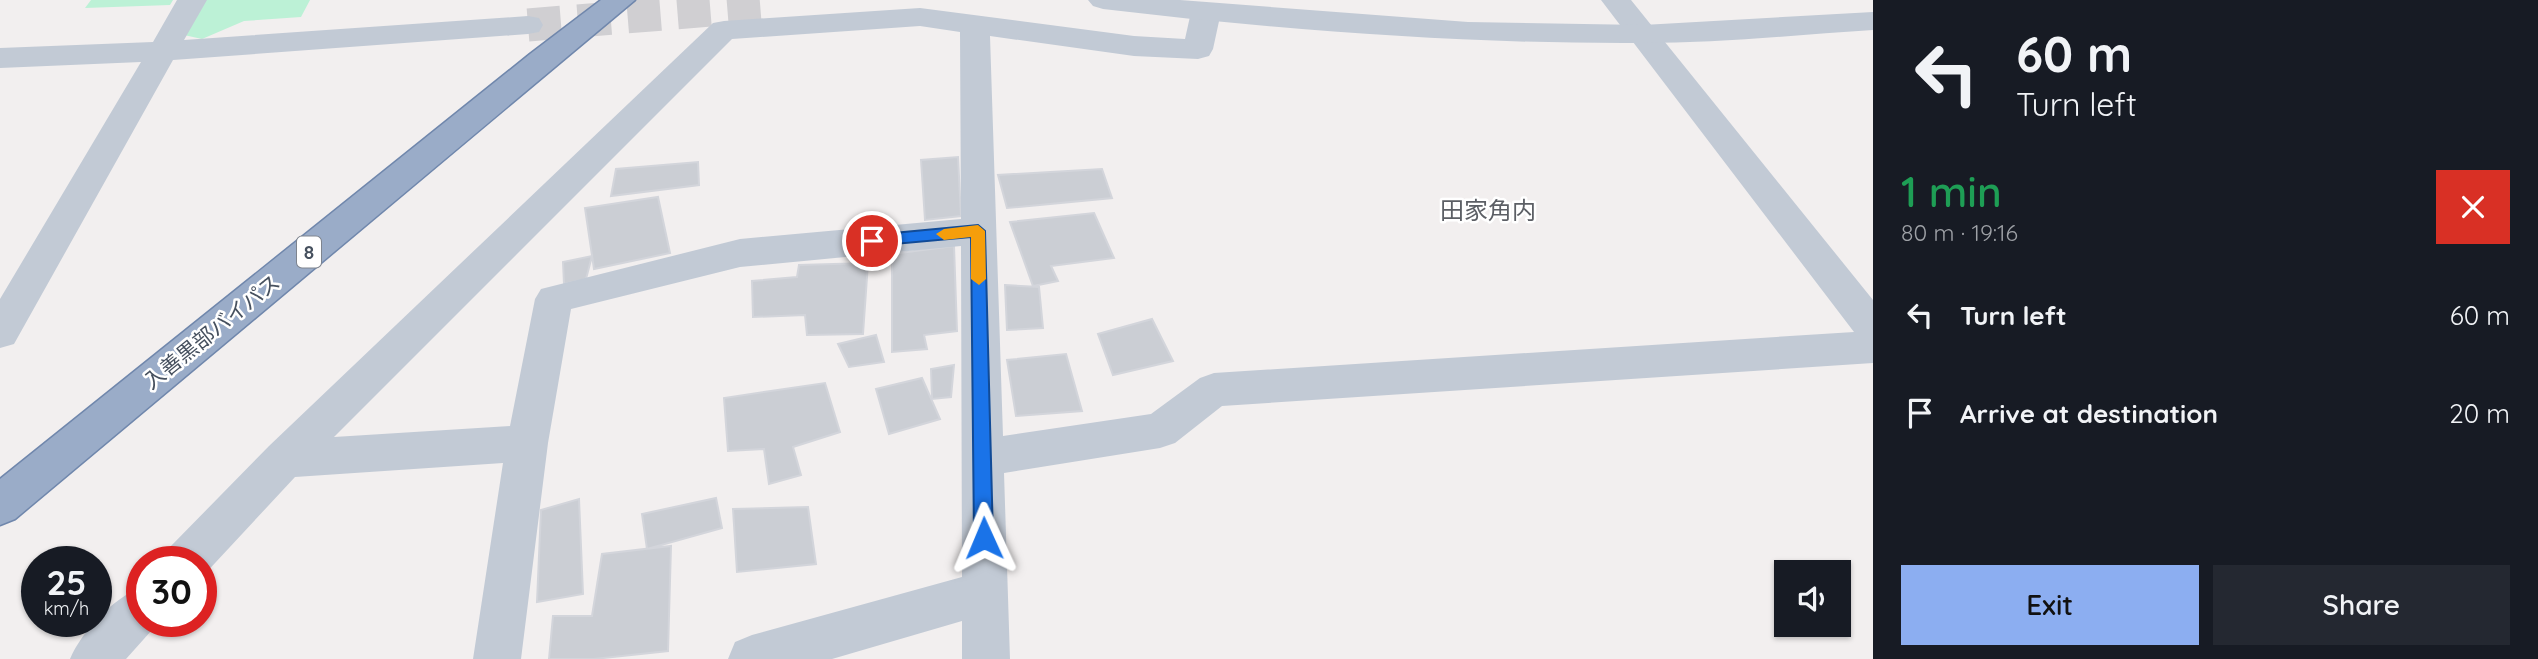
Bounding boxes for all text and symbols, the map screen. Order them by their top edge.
text: 60 m [2016,23,2132,84]
icon: left [1901,28,1992,119]
text: Turn left [2016,84,2137,124]
text: 1 min [1901,165,2002,218]
button: close [2436,170,2510,244]
district label: 田家角内 [1440,195,1536,225]
pin [842,211,902,271]
text: 80 m · 19:16 [1901,218,2018,247]
icon: arrive [853,222,891,260]
road number: 8 [297,236,321,268]
street label: 入善黒部バイパス [138,268,285,394]
icon: left [1901,296,1939,334]
text: Turn left [1960,299,2067,332]
text: 60 m [2450,299,2510,332]
icon: arrive [1901,394,1939,432]
text: Arrive at destination [1960,397,2218,430]
text: 20 m [2449,397,2510,430]
position arrow [947,501,1021,575]
speed limit sign: 30 [126,546,217,637]
text: 25 [46,560,87,604]
map controls [1774,560,1851,637]
button: sound [1774,560,1851,637]
button: Exit [1901,565,2199,645]
button: Share [2213,565,2510,645]
text: km/h [44,597,89,620]

